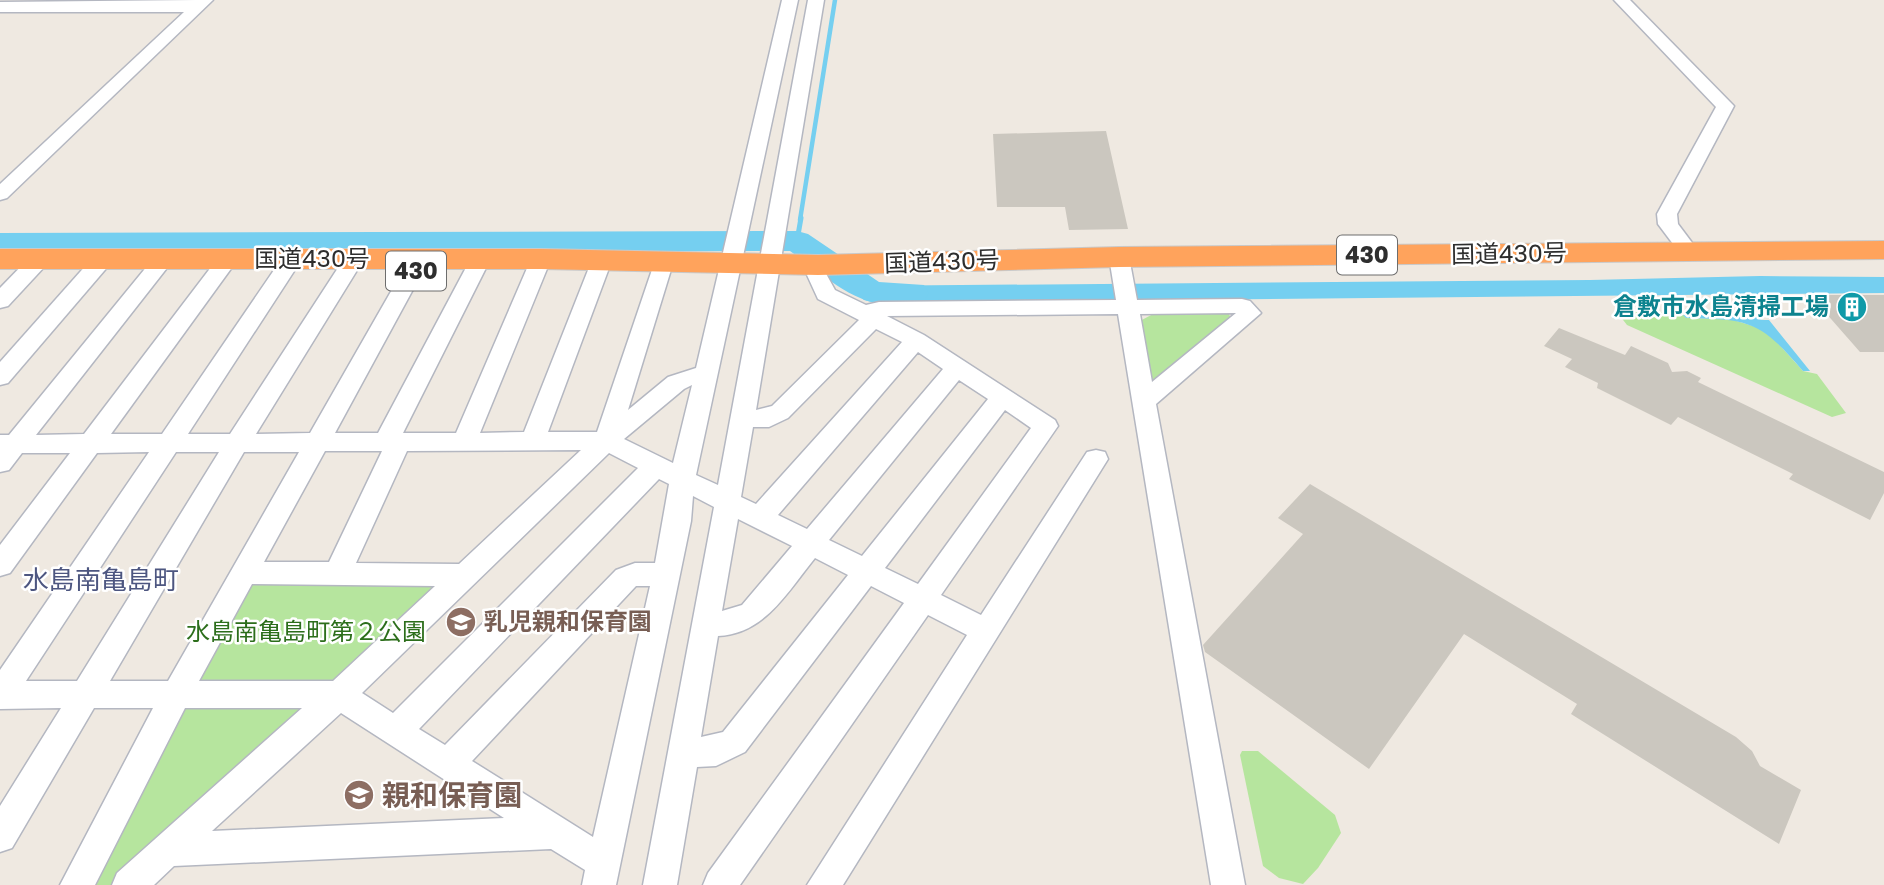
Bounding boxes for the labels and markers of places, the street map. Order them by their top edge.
building icon: 倉敷市水島清掃工場 [1835,290,1869,324]
place label: 倉敷市水島清掃工場 [1613,291,1829,320]
school or university icon: 乳児親和保育園 [444,605,478,639]
place label: 乳児親和保育園 [484,606,652,635]
school or university icon: 親和保育園 [342,778,376,812]
place label: 親和保育園 [382,778,522,811]

